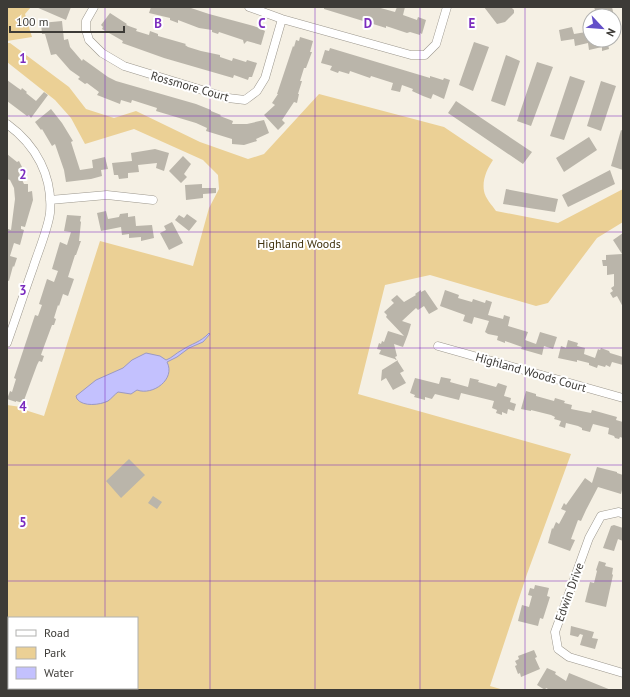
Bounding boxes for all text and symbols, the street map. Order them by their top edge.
scale bar [10,8,124,34]
north arrow [582,8,622,48]
text: 100 m [16,14,49,29]
text: B [154,15,162,32]
text: C [258,15,266,32]
text: D [364,15,372,32]
text: E [469,15,476,32]
text: N [603,26,619,39]
text: 1 [19,50,27,67]
street label: Rossmore Court [149,68,231,104]
text: 2 [19,166,27,183]
park label: Highland Woods [257,236,341,251]
text: 3 [19,282,27,299]
street label: Highland Woods Court [474,349,588,395]
text: 4 [19,398,27,415]
text: 5 [19,514,27,531]
street label: Edwin Drive [551,560,587,624]
legend [8,617,138,689]
text: Road [44,625,69,640]
text: Park [44,645,66,660]
text: Water [44,665,74,680]

